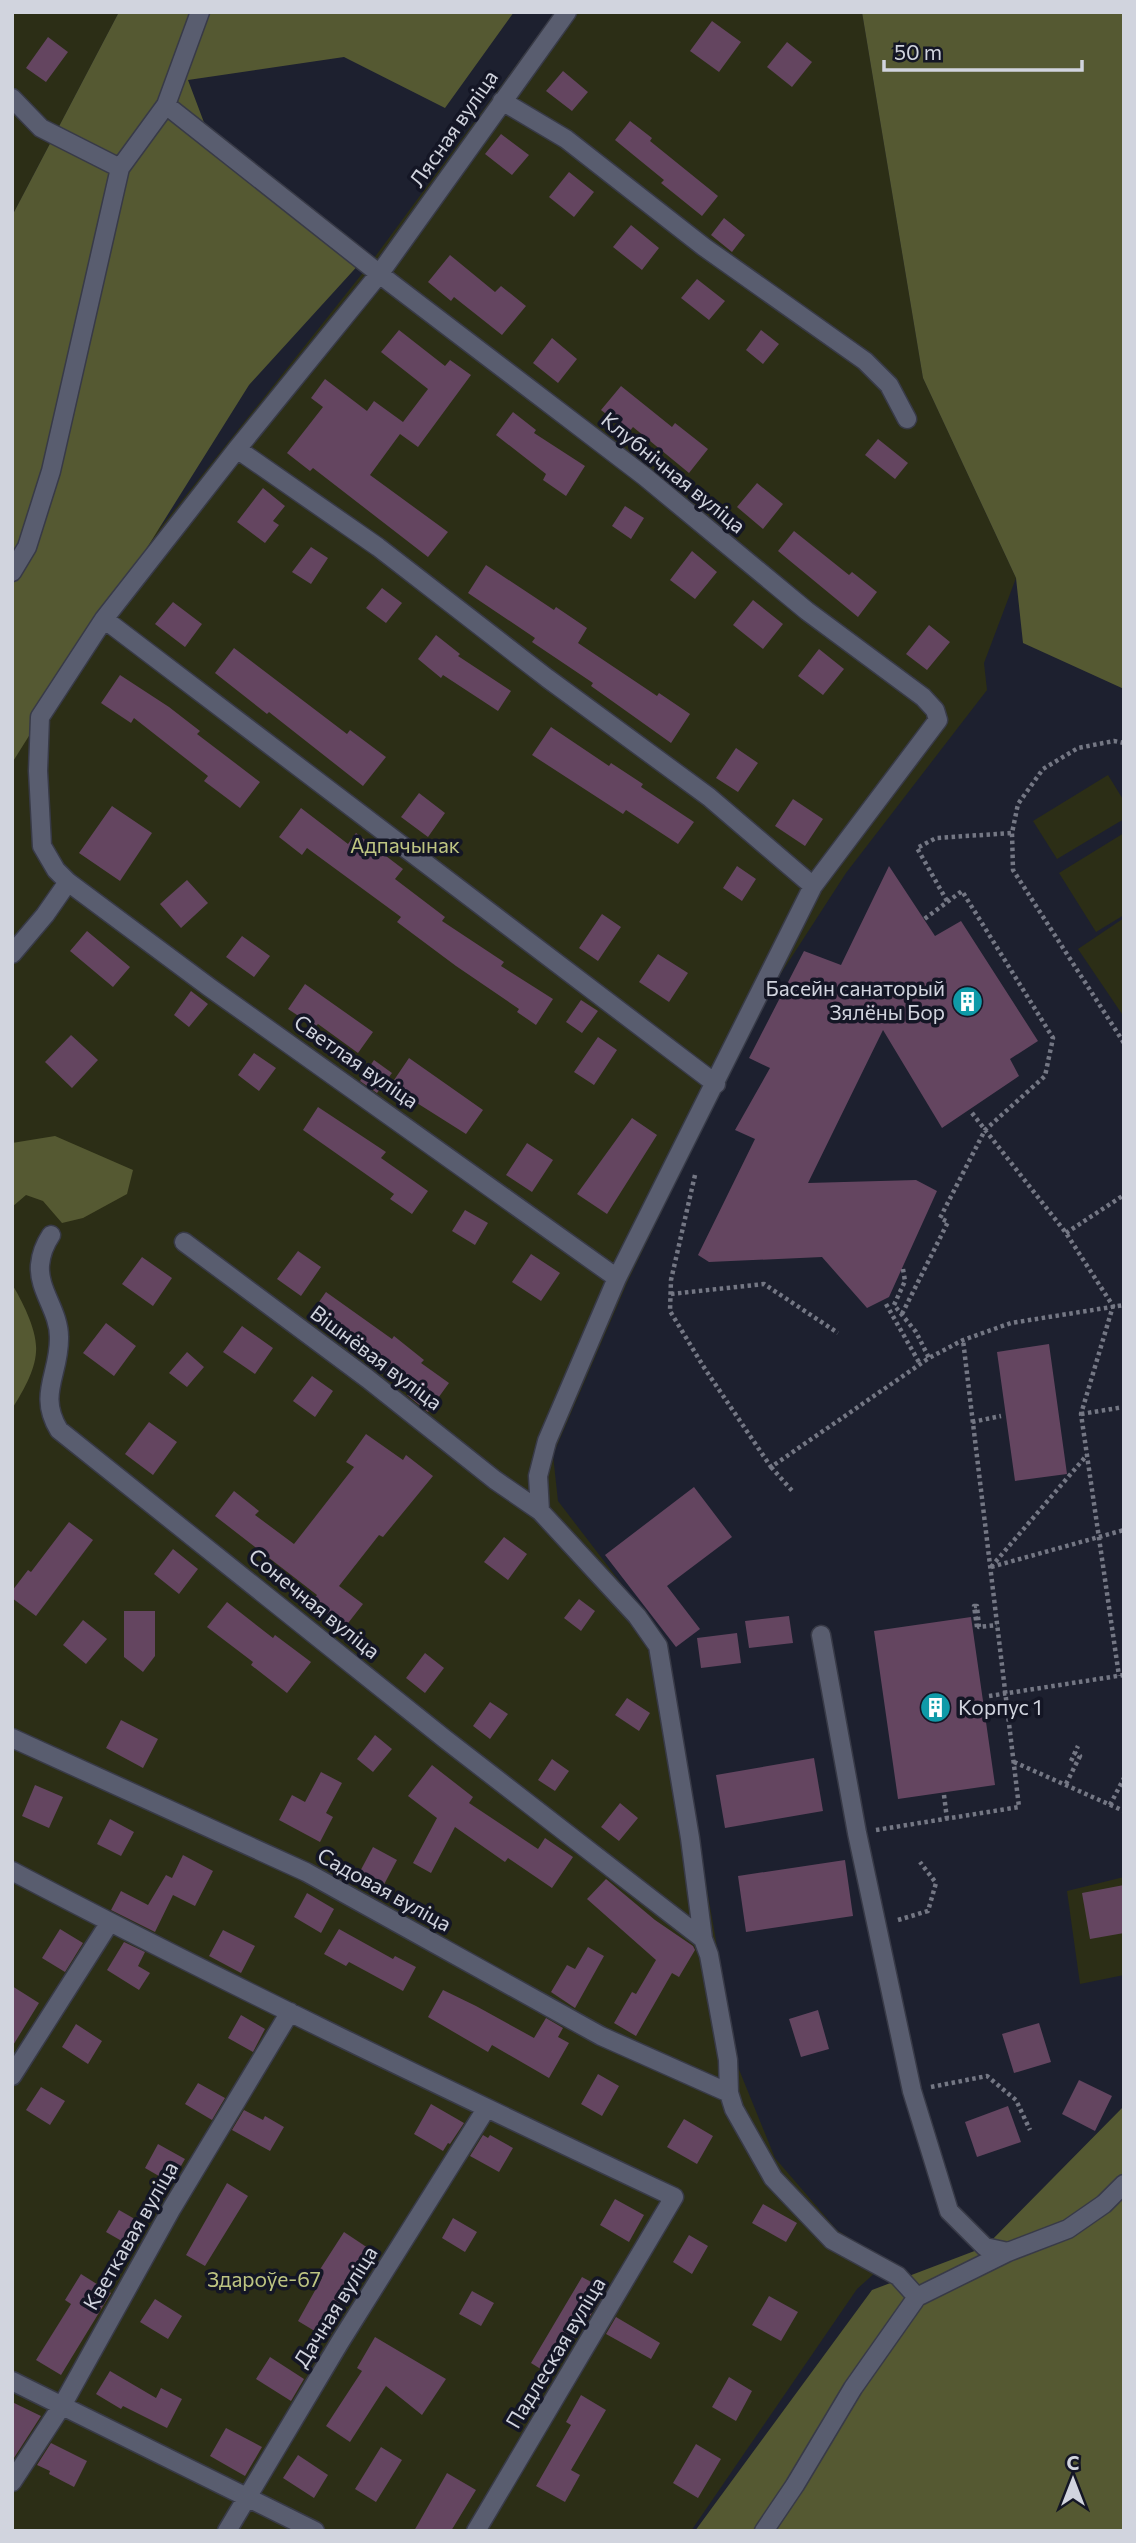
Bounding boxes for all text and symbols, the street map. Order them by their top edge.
scale bar [884,28,1082,72]
text: 50 m [894,39,942,64]
street label: Лясная вуліца [403,65,502,191]
street label: Клубнічная вуліца [597,406,751,538]
park label: Адпачынак [350,832,460,857]
place label: Басейн санаторый Зялёны Бор [766,975,945,1024]
building icon: Басейн санаторый Зялёны Бор [951,984,985,1018]
street label: Светлая вуліца [290,1009,424,1113]
street label: Вішнёвая вуліца [306,1299,448,1414]
street label: Сонечная вуліца [245,1542,385,1663]
building icon: Корпус 1 [918,1691,952,1725]
place label: Корпус 1 [958,1694,1042,1719]
street label: Садовая вуліца [313,1842,456,1936]
street label: Кветкавая вуліца [77,2157,182,2314]
street label: Дачная вуліца [287,2241,382,2371]
park label: Здароўе-67 [207,2266,321,2291]
street label: Падлеская вуліца [500,2272,610,2432]
north arrow [1038,2445,1108,2515]
text: С [1067,2451,1080,2474]

